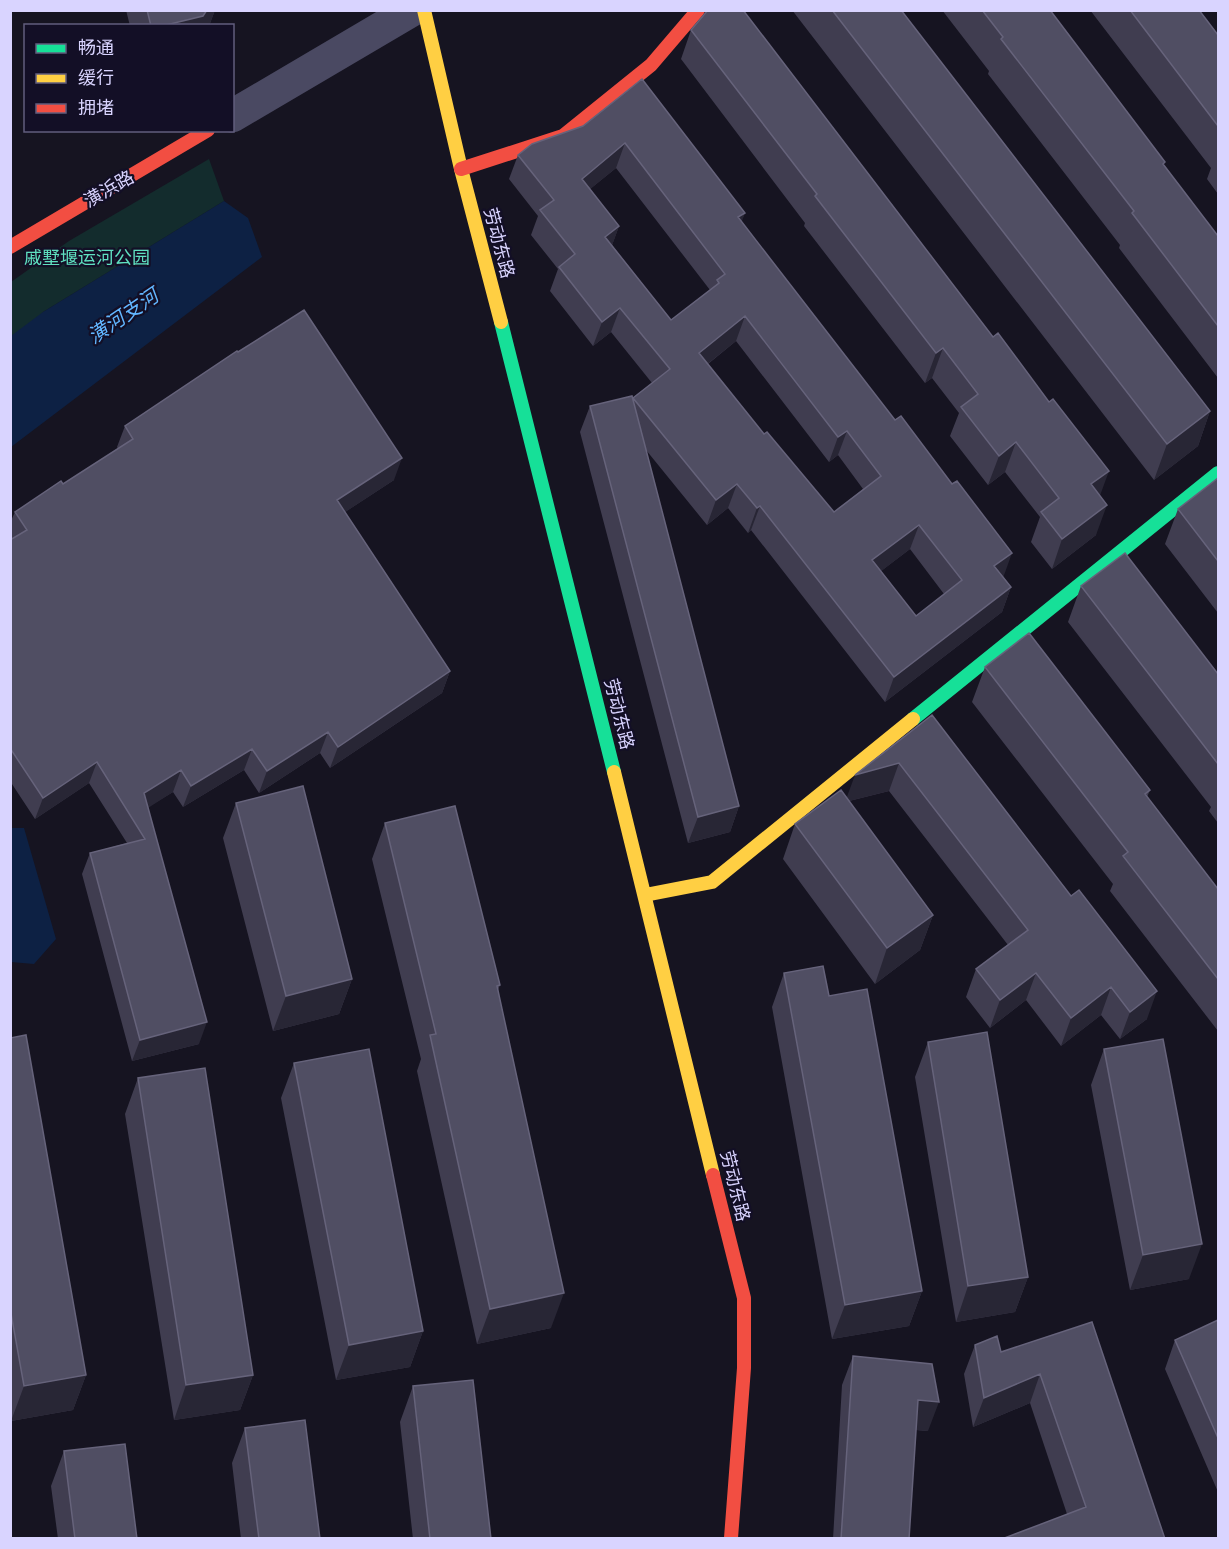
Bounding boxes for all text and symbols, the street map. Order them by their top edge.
legend [24,24,234,132]
text: 畅通 [78,36,114,58]
text: 缓行 [78,66,114,88]
text: 拥堵 [78,96,114,118]
street label: 潢浜路 [80,165,137,211]
street label: 劳动东路 [480,205,520,280]
park label: 戚墅堰运河公园 [24,246,150,268]
water label: 潢河支河 [83,281,166,347]
street label: 劳动东路 [601,676,639,751]
street label: 劳动东路 [717,1148,755,1223]

